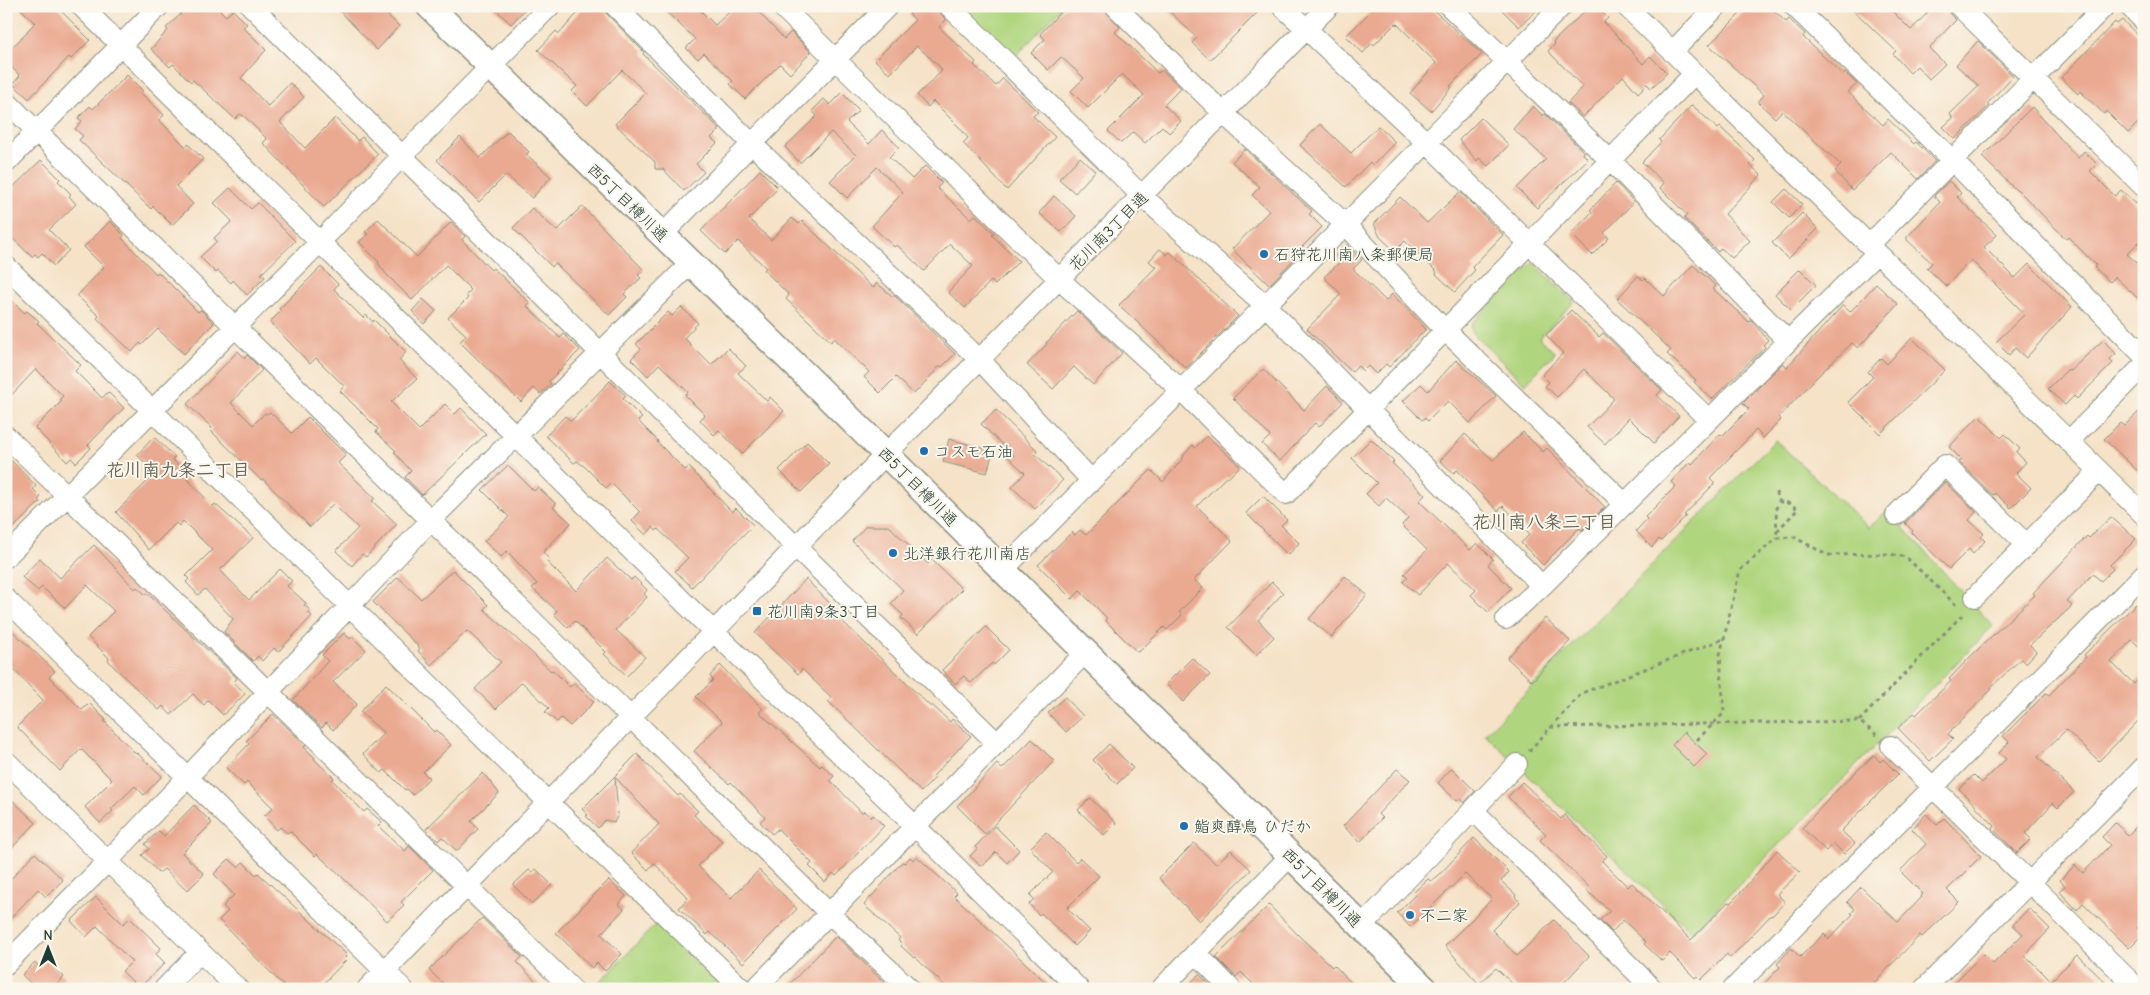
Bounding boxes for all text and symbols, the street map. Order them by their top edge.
street label: 西5丁目樽川通 [583,160,671,246]
street label: 花川南3丁目通 [1066,189,1152,275]
place label: 石狩花川南八条郵便局 [1274,246,1434,264]
marker: 石狩花川南八条郵便局 [1258,248,1270,260]
street label: 西5丁目樽川通 [874,443,961,530]
place label: コスモ石油 [934,443,1013,461]
marker: コスモ石油 [918,445,930,457]
district label: 花川南九条二丁目 [106,460,250,481]
district label: 花川南八条三丁目 [1472,512,1616,533]
place label: 北洋銀行花川南店 [903,545,1031,563]
marker: 北洋銀行花川南店 [887,547,899,559]
place label: 花川南9条3丁目 [767,603,880,621]
marker: 花川南9条3丁目 [751,605,763,617]
place label: 鮨爽醇鳥 ひだか [1194,818,1311,836]
marker: 鮨爽醇鳥 ひだか [1178,820,1190,832]
street label: 西5丁目樽川通 [1278,844,1365,931]
place label: 不二家 [1420,907,1468,925]
marker: 不二家 [1404,909,1416,921]
north arrow [22,922,72,972]
text: N [43,927,53,944]

